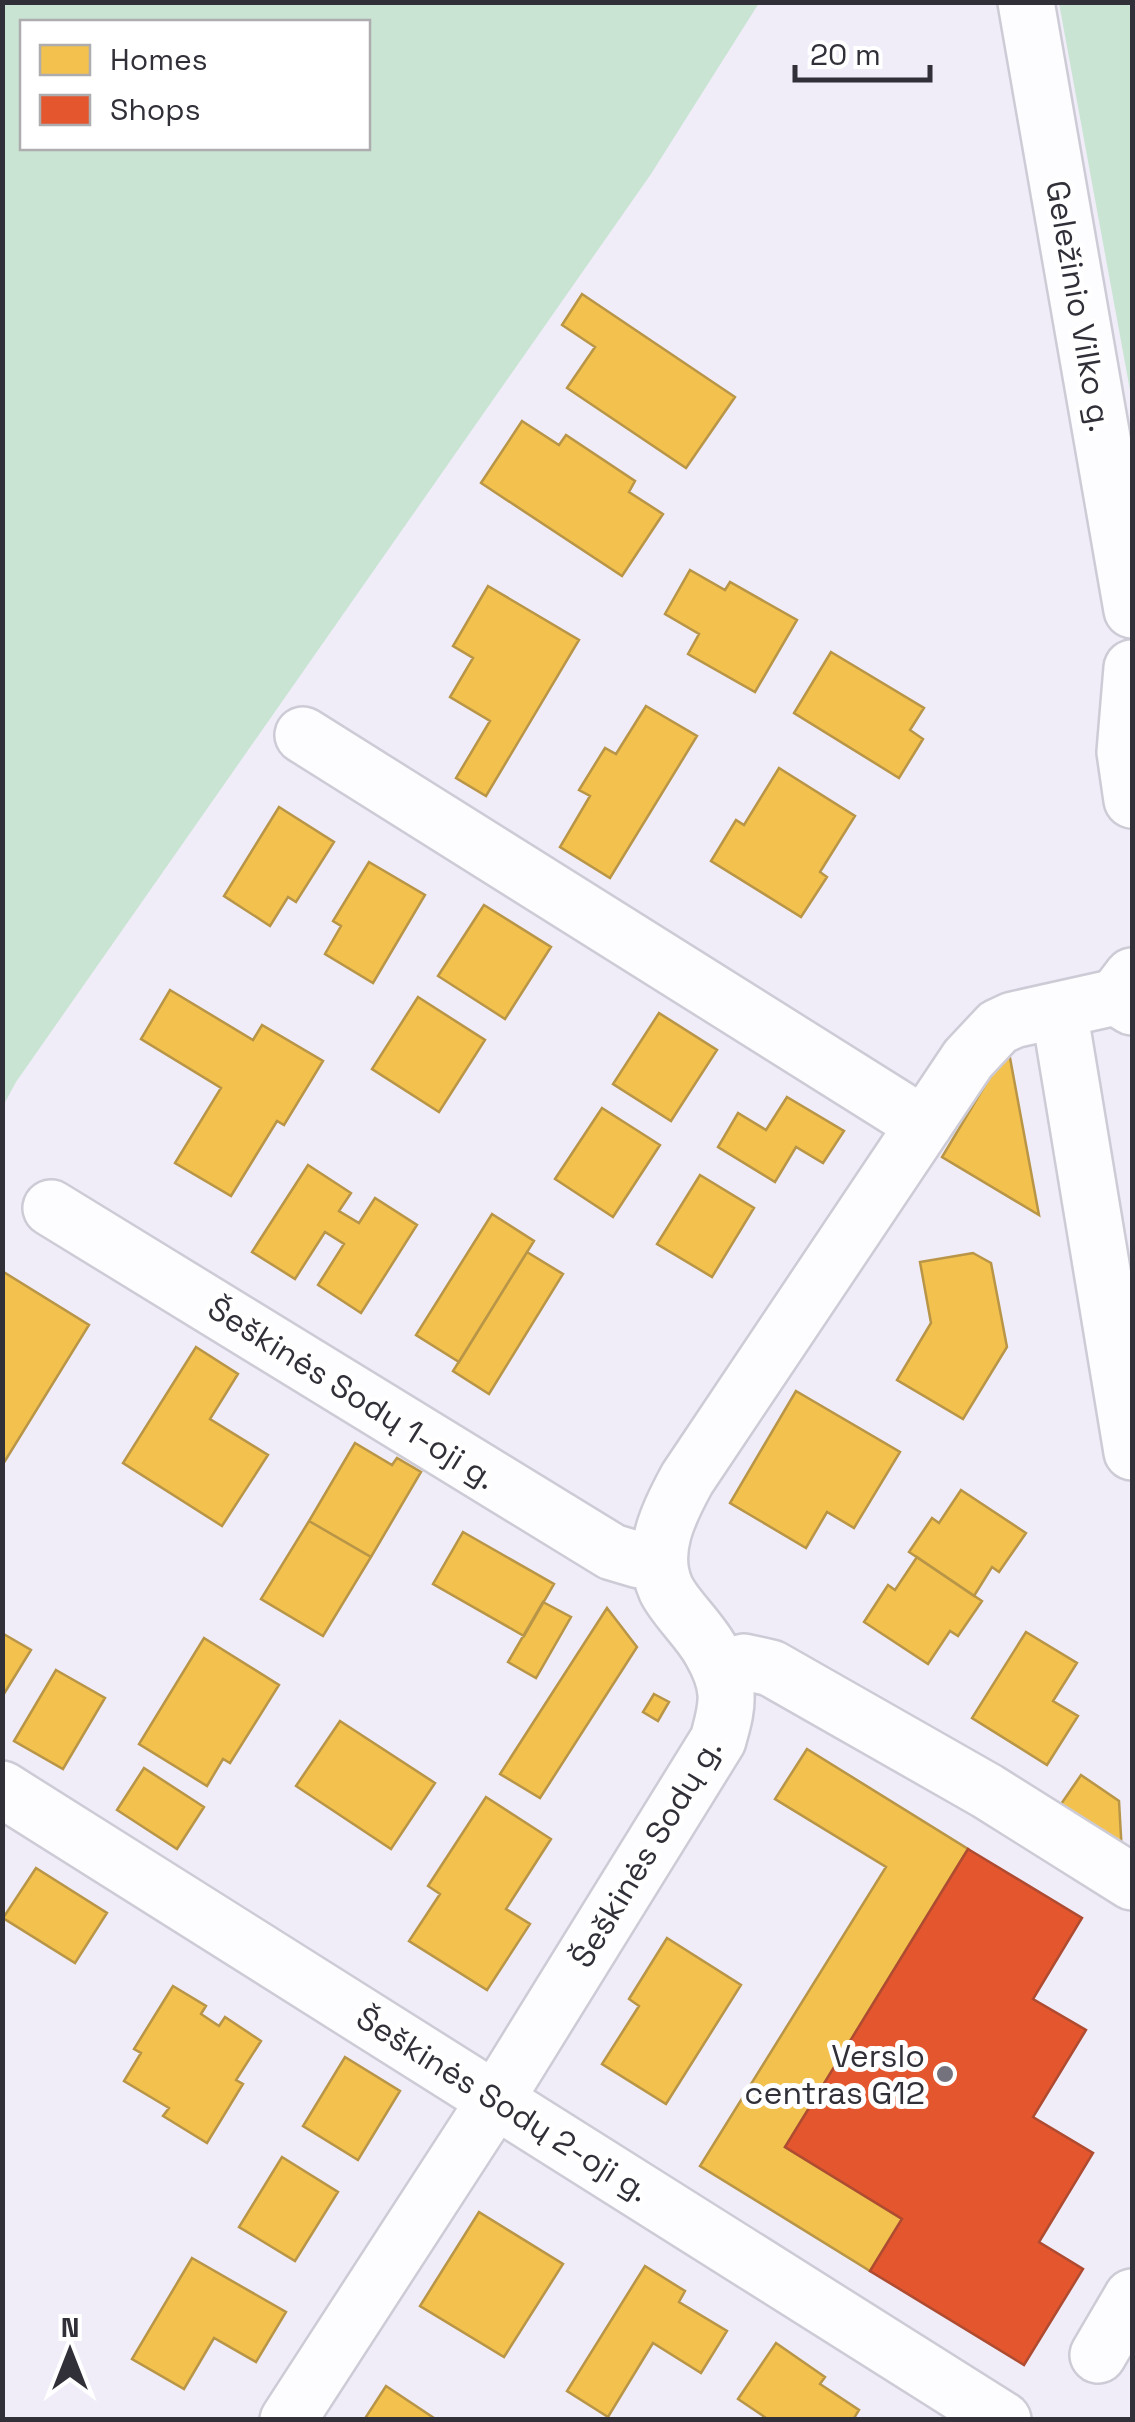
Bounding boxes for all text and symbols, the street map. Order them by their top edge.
legend [20,20,370,150]
scale bar [795,20,930,82]
text: 20 m [810,35,881,74]
text: Homes [110,40,208,79]
text: Shops [110,90,200,129]
street label: Geležinio Vilko g. [1037,177,1121,435]
street label: Šeškinės Sodų 1-oji g. [201,1288,503,1498]
street label: Šeškinės Sodų g. [562,1731,730,1975]
street label: Šeškinės Sodų 2-oji g. [349,1997,657,2211]
place label: Verslo centras G12 [744,2036,925,2113]
marker: Verslo centras G12 [934,2063,956,2085]
north arrow [20,2302,120,2402]
text: N [61,2309,79,2345]

